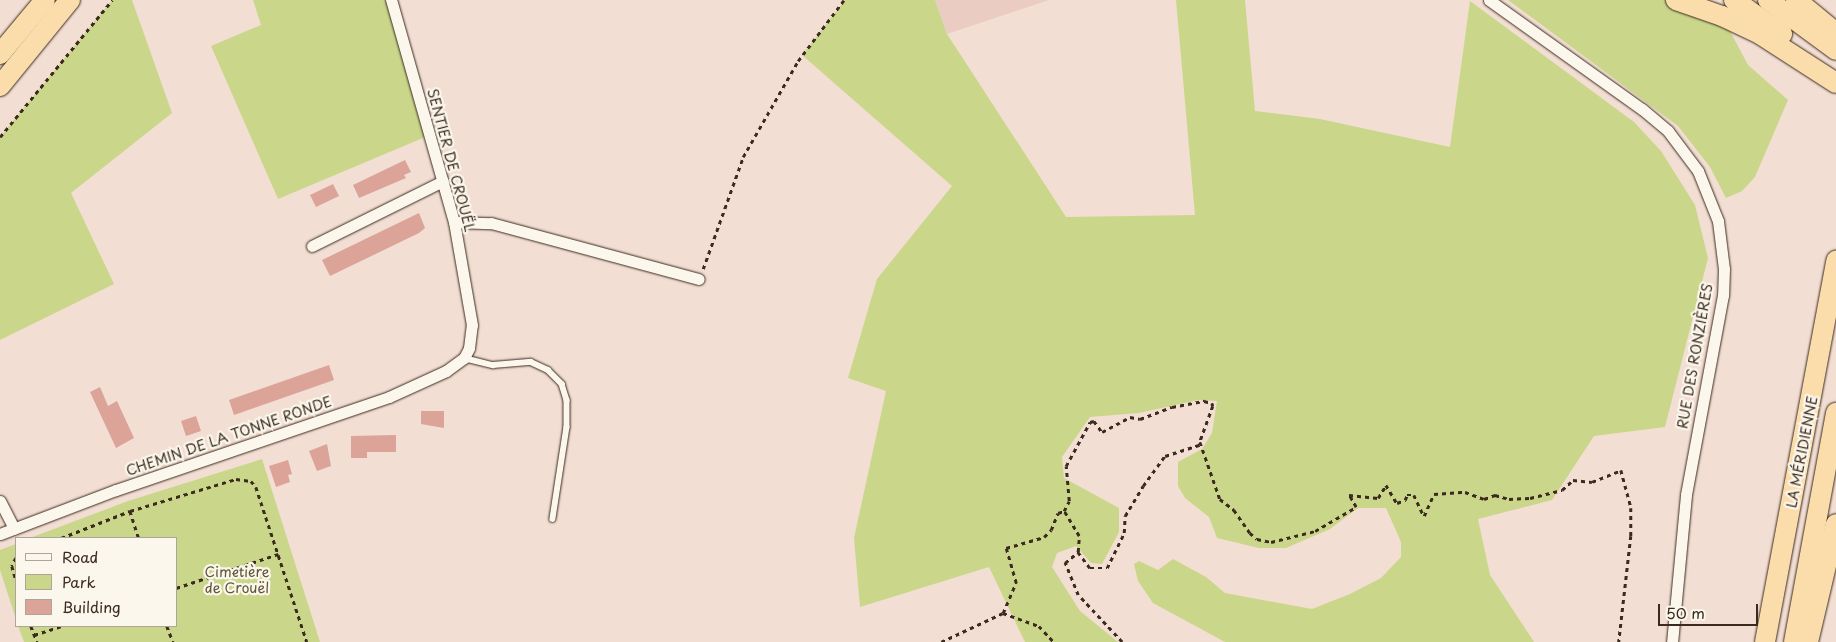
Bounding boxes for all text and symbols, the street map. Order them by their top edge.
street label: SENTIER DE CROUËL [424,87,478,233]
street label: RUE DES RONZIÈRES [1674,281,1716,431]
street label: CHEMIN DE LA TONNE RONDE [124,393,334,479]
street label: LA MÉRIDIENNE [1783,395,1821,509]
legend [15,537,178,627]
text: Road [62,545,98,568]
park label: Cimetière de Crouël [205,564,269,596]
text: Park [62,570,96,593]
scale bar [1661,594,1761,626]
text: Building [62,595,121,618]
text: 50 m [1666,601,1705,624]

